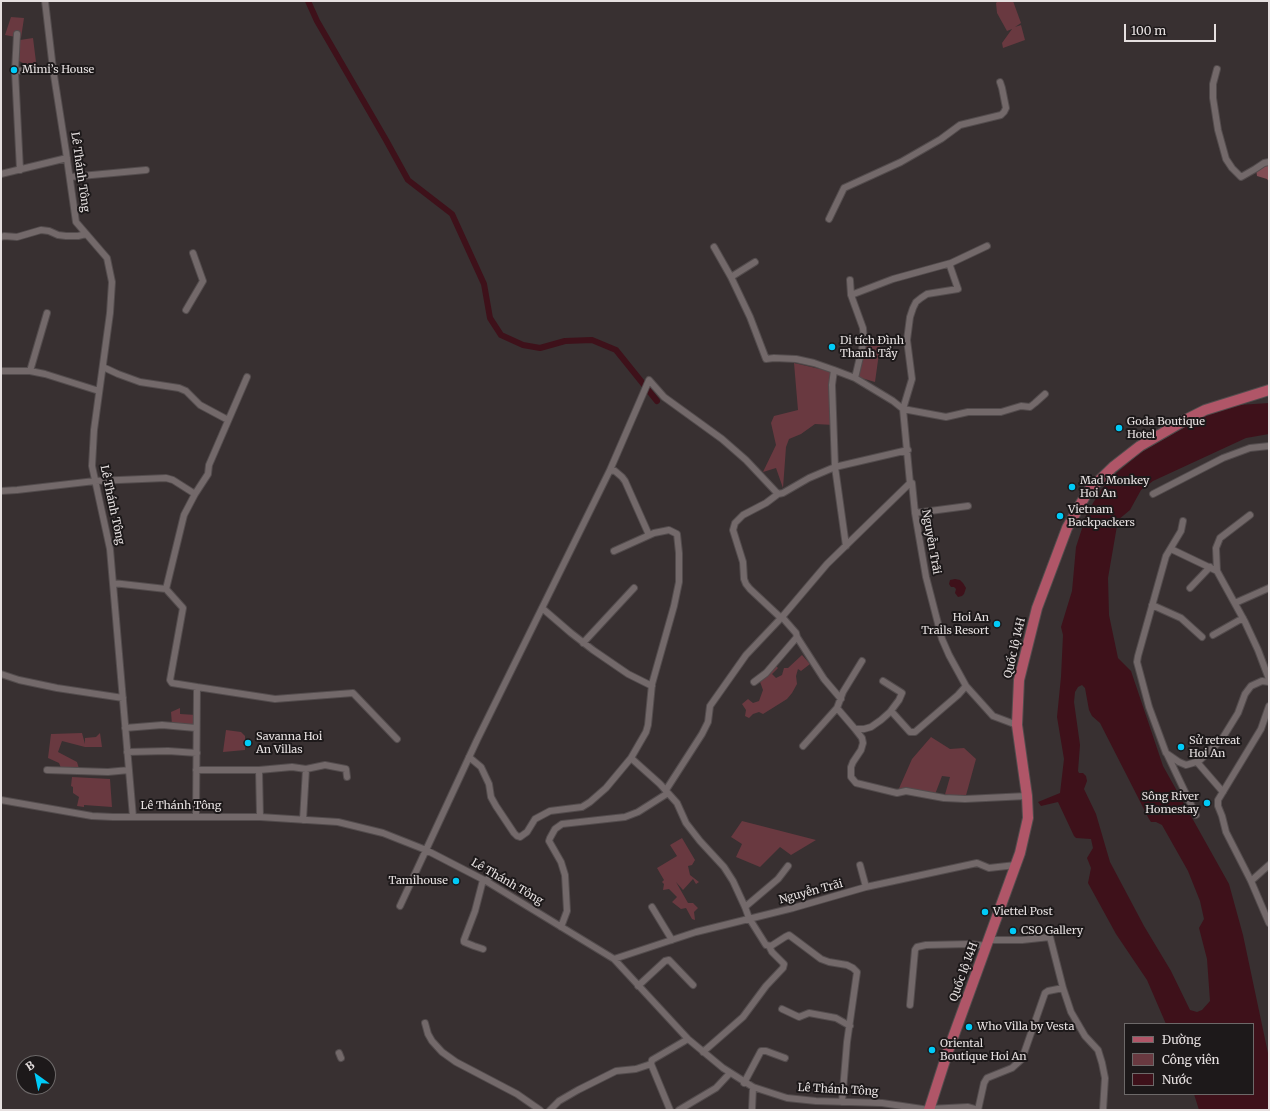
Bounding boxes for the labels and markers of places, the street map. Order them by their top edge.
place label: Mimi’s House [22,63,94,77]
marker: Mimi’s House [9,65,19,75]
place label: Di tích Đình Thanh Tẩy [840,334,904,360]
marker: Di tích Đình Thanh Tẩy [827,342,837,352]
place label: Goda Boutique Hotel [1127,415,1205,441]
marker: Goda Boutique Hotel [1114,423,1124,433]
place label: Mad Monkey Hoi An [1080,474,1149,500]
marker: Mad Monkey Hoi An [1067,482,1077,492]
place label: Vietnam Backpackers [1068,503,1135,529]
marker: Vietnam Backpackers [1055,511,1065,521]
place label: Hoi An Trails Resort [921,611,989,637]
marker: Hoi An Trails Resort [992,619,1002,629]
place label: Savanna Hoi An Villas [256,730,322,756]
place label: Sử retreat Hoi An [1189,734,1240,760]
marker: Savanna Hoi An Villas [243,738,253,748]
marker: Sử retreat Hoi An [1176,742,1186,752]
place label: Sông River Homestay [1142,790,1199,816]
marker: Sông River Homestay [1202,798,1212,808]
place label: Tamihouse [389,874,448,888]
marker: Tamihouse [451,876,461,886]
place label: Viettel Post [993,905,1053,919]
marker: Viettel Post [980,907,990,917]
place label: CSO Gallery [1021,924,1083,938]
marker: CSO Gallery [1008,926,1018,936]
place label: Who Villa by Vesta [977,1020,1074,1034]
marker: Who Villa by Vesta [964,1022,974,1032]
place label: Oriental Boutique Hoi An [940,1037,1027,1063]
marker: Oriental Boutique Hoi An [927,1045,937,1055]

